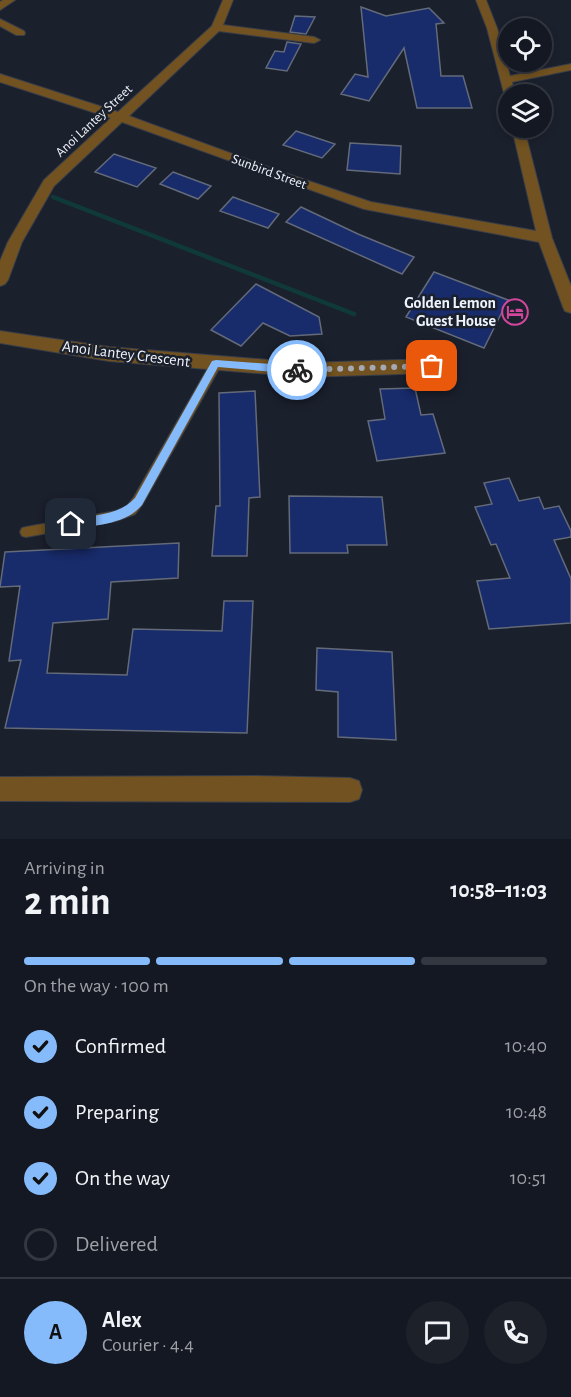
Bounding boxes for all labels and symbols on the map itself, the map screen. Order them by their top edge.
street label: Anoi Lantey Street [53,82,135,160]
street label: Sunbird Street [230,152,309,192]
place label: Golden Lemon Guest House [404,295,496,329]
hotel icon: Golden Lemon Guest House [500,297,530,327]
street label: Anoi Lantey Crescent [61,338,191,371]
courier [267,340,327,400]
pin [406,340,457,391]
pin [45,498,96,549]

